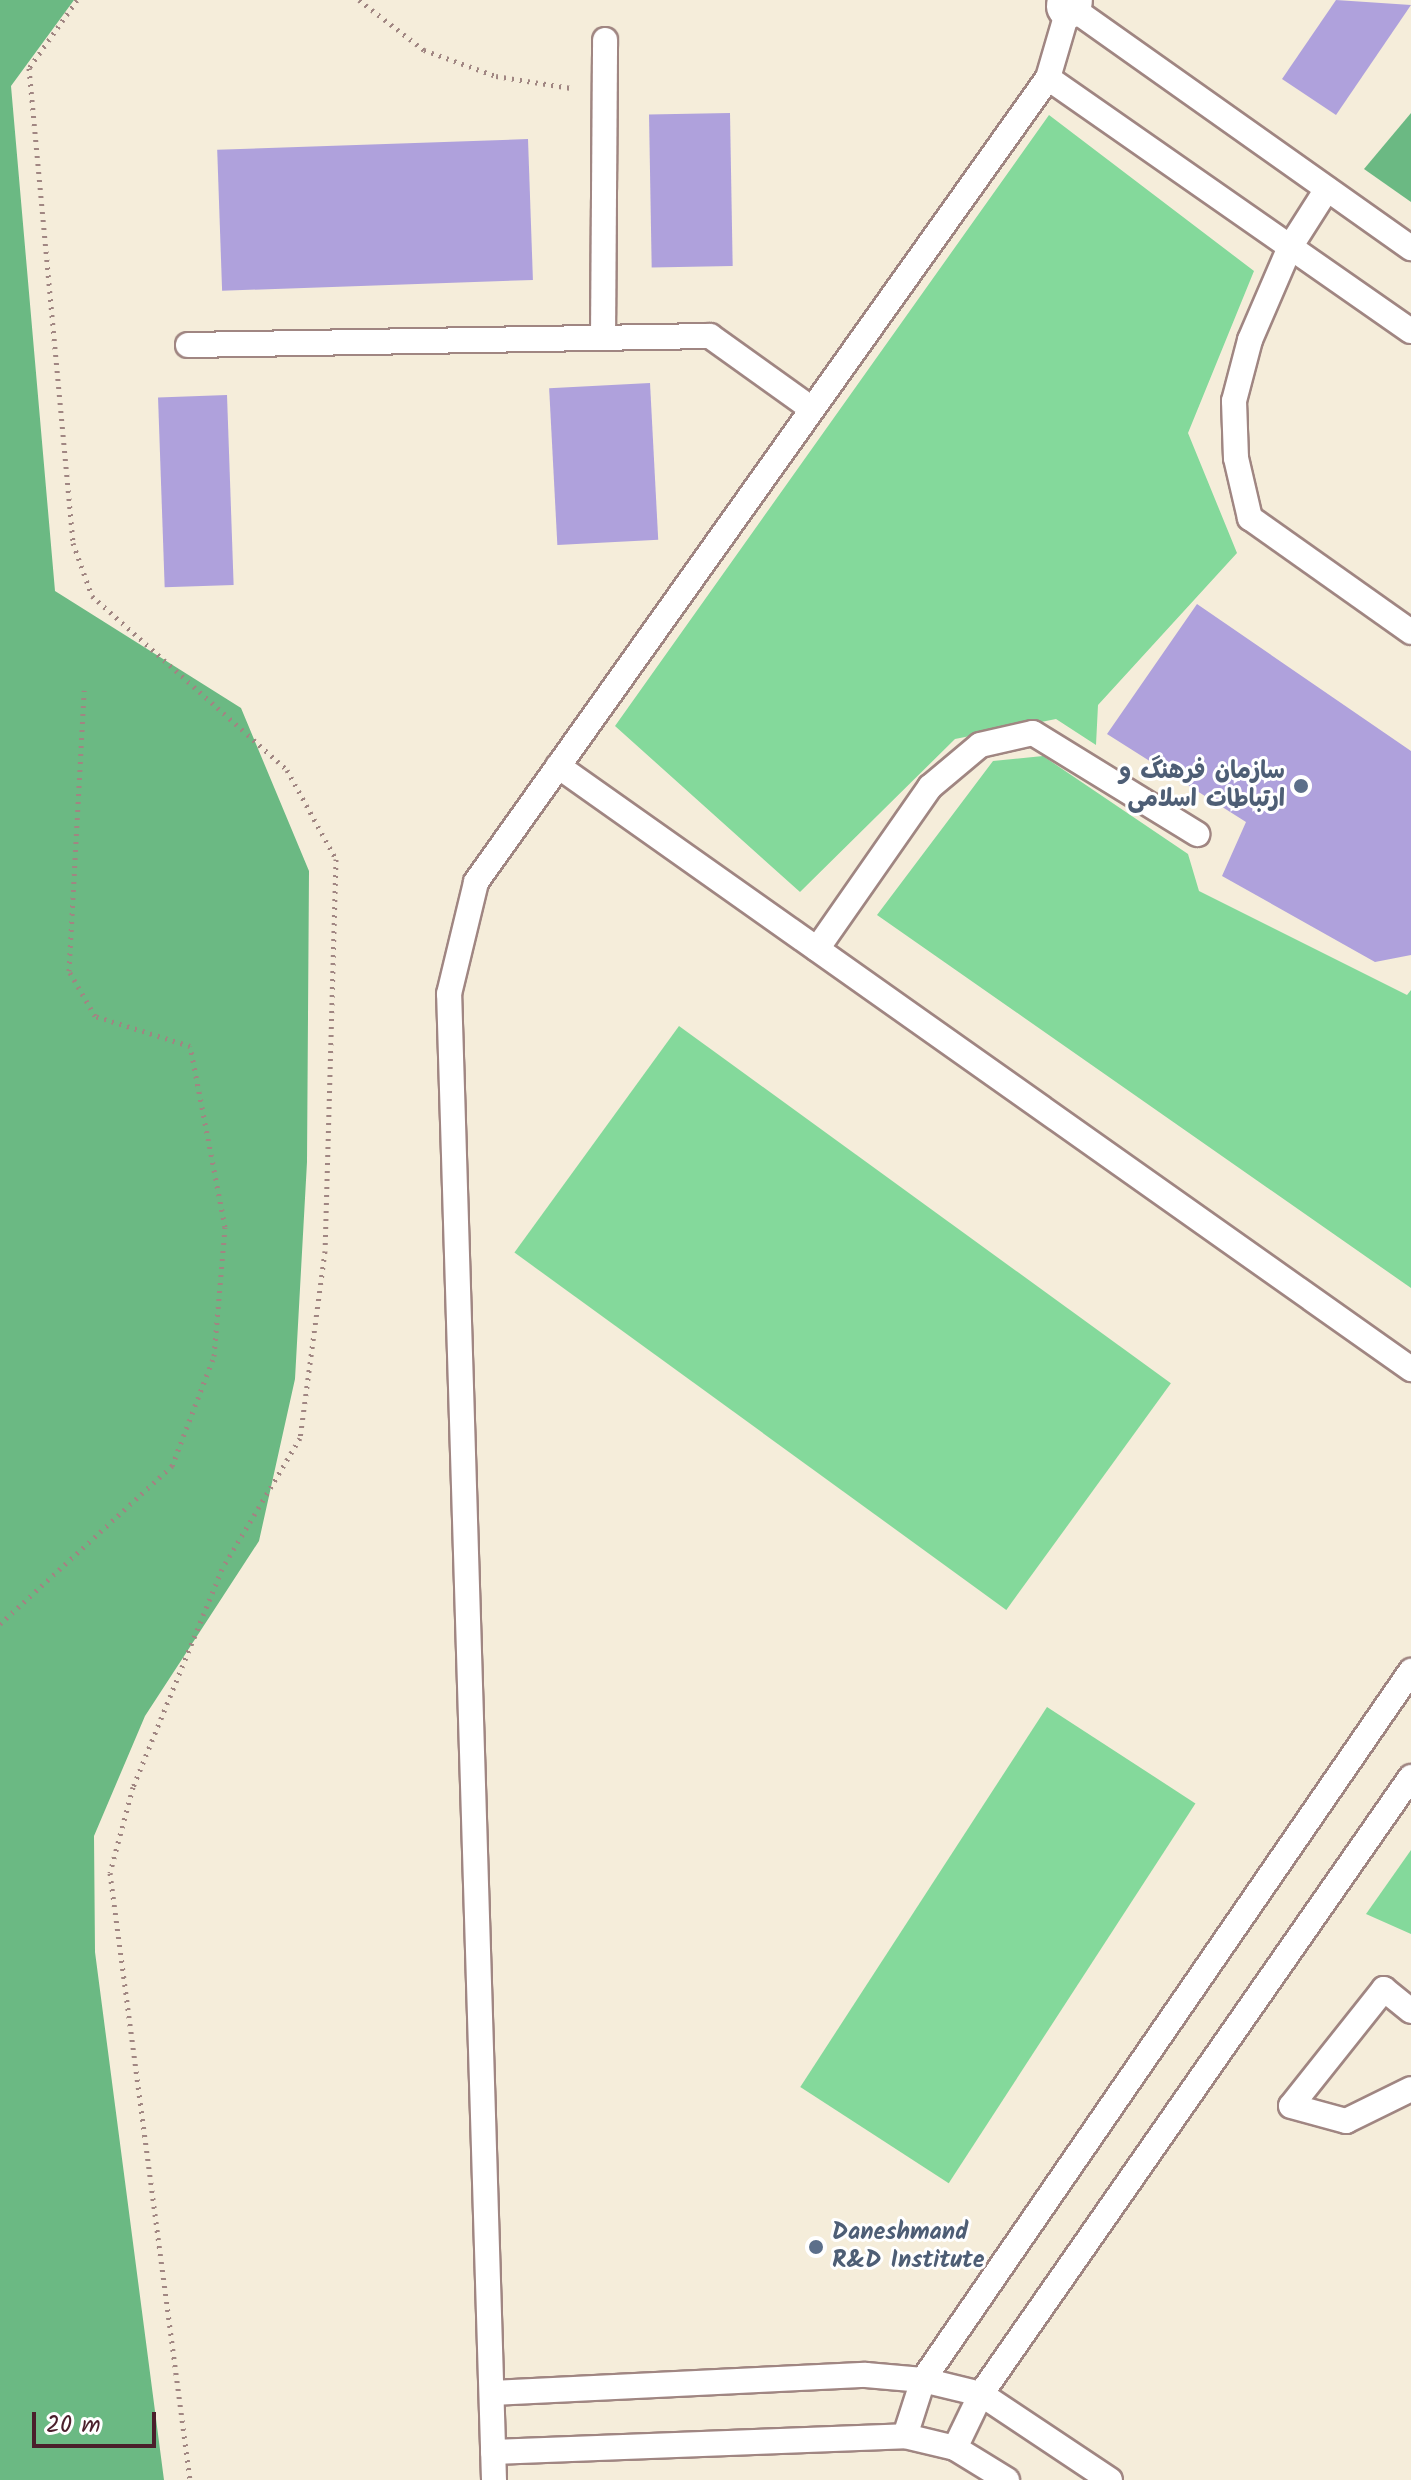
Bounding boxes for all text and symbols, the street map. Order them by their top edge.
place label: سازمان فرهنگ و ارتباطات اسلامی [1119,758,1285,814]
marker: سازمان فرهنگ و ارتباطات اسلامی [1292,777,1310,795]
place label: Daneshmand R&D Institute [832,2219,985,2275]
marker: Daneshmand R&D Institute [807,2238,825,2256]
scale bar [36,2396,160,2446]
text: 20 m [46,2406,101,2445]

